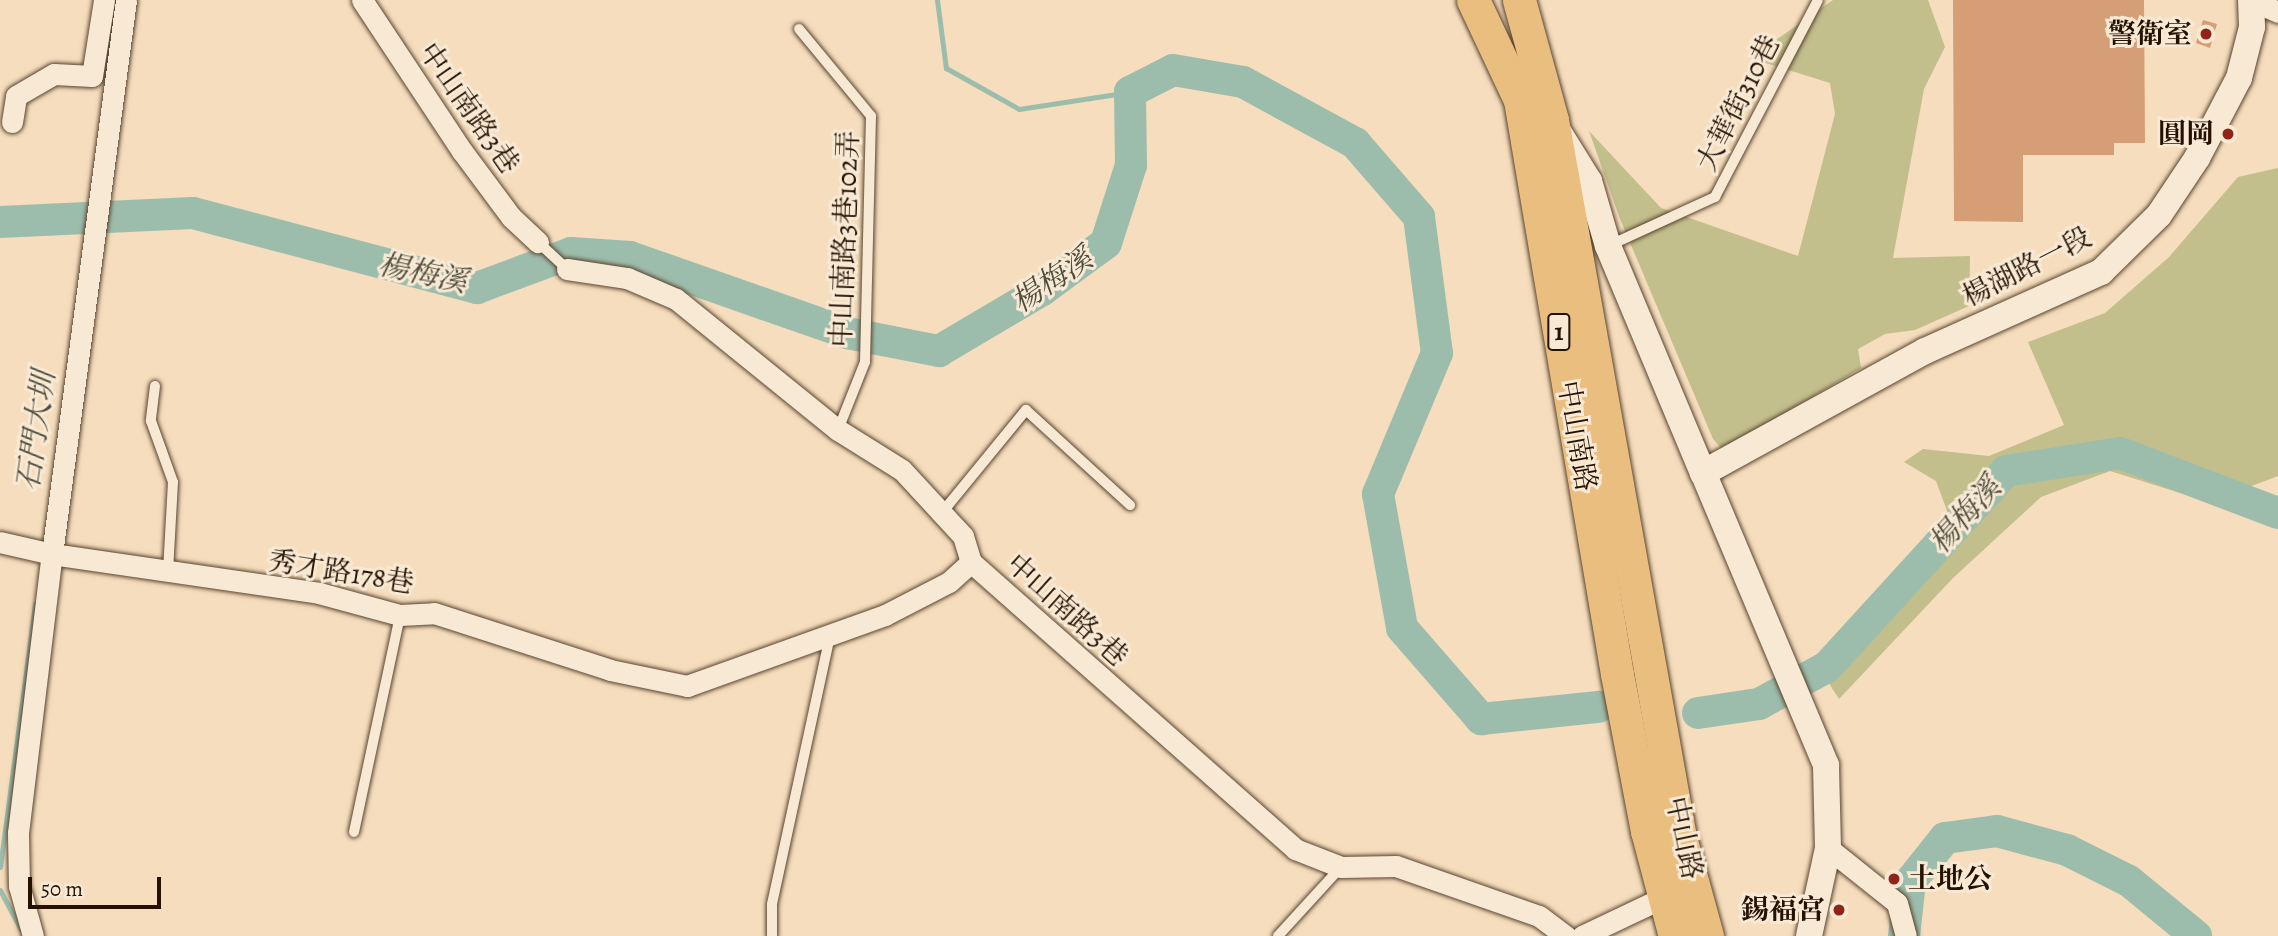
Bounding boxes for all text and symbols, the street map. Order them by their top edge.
place label: 警衛室 [2108,17,2192,51]
marker: 警衛室 [2198,26,2214,42]
street label: 大華街310巷 [1689,29,1787,177]
street label: 中山南路3巷 [412,36,526,180]
place label: 圓岡 [2158,117,2214,151]
marker: 圓岡 [2220,126,2236,142]
street label: 中山南路3巷102弄 [824,130,866,348]
street label: 楊湖路一段 [1957,220,2097,314]
water label: 楊梅溪 [1005,240,1099,320]
water label: 楊梅溪 [375,246,471,300]
road number: 1 [1547,310,1571,354]
water label: 石門大圳 [10,369,62,493]
street label: 中山南路 [1551,378,1603,494]
water label: 楊梅溪 [1922,470,2008,560]
street label: 秀才路178巷 [266,544,416,600]
street label: 中山南路3巷 [999,547,1135,673]
street label: 中山路 [1659,793,1709,883]
scale bar [32,862,164,906]
place label: 土地公 [1908,862,1992,896]
marker: 土地公 [1886,871,1902,887]
text: 50 m [41,875,83,903]
place label: 錫褔宮 [1741,893,1825,927]
marker: 錫褔宮 [1831,902,1847,918]

